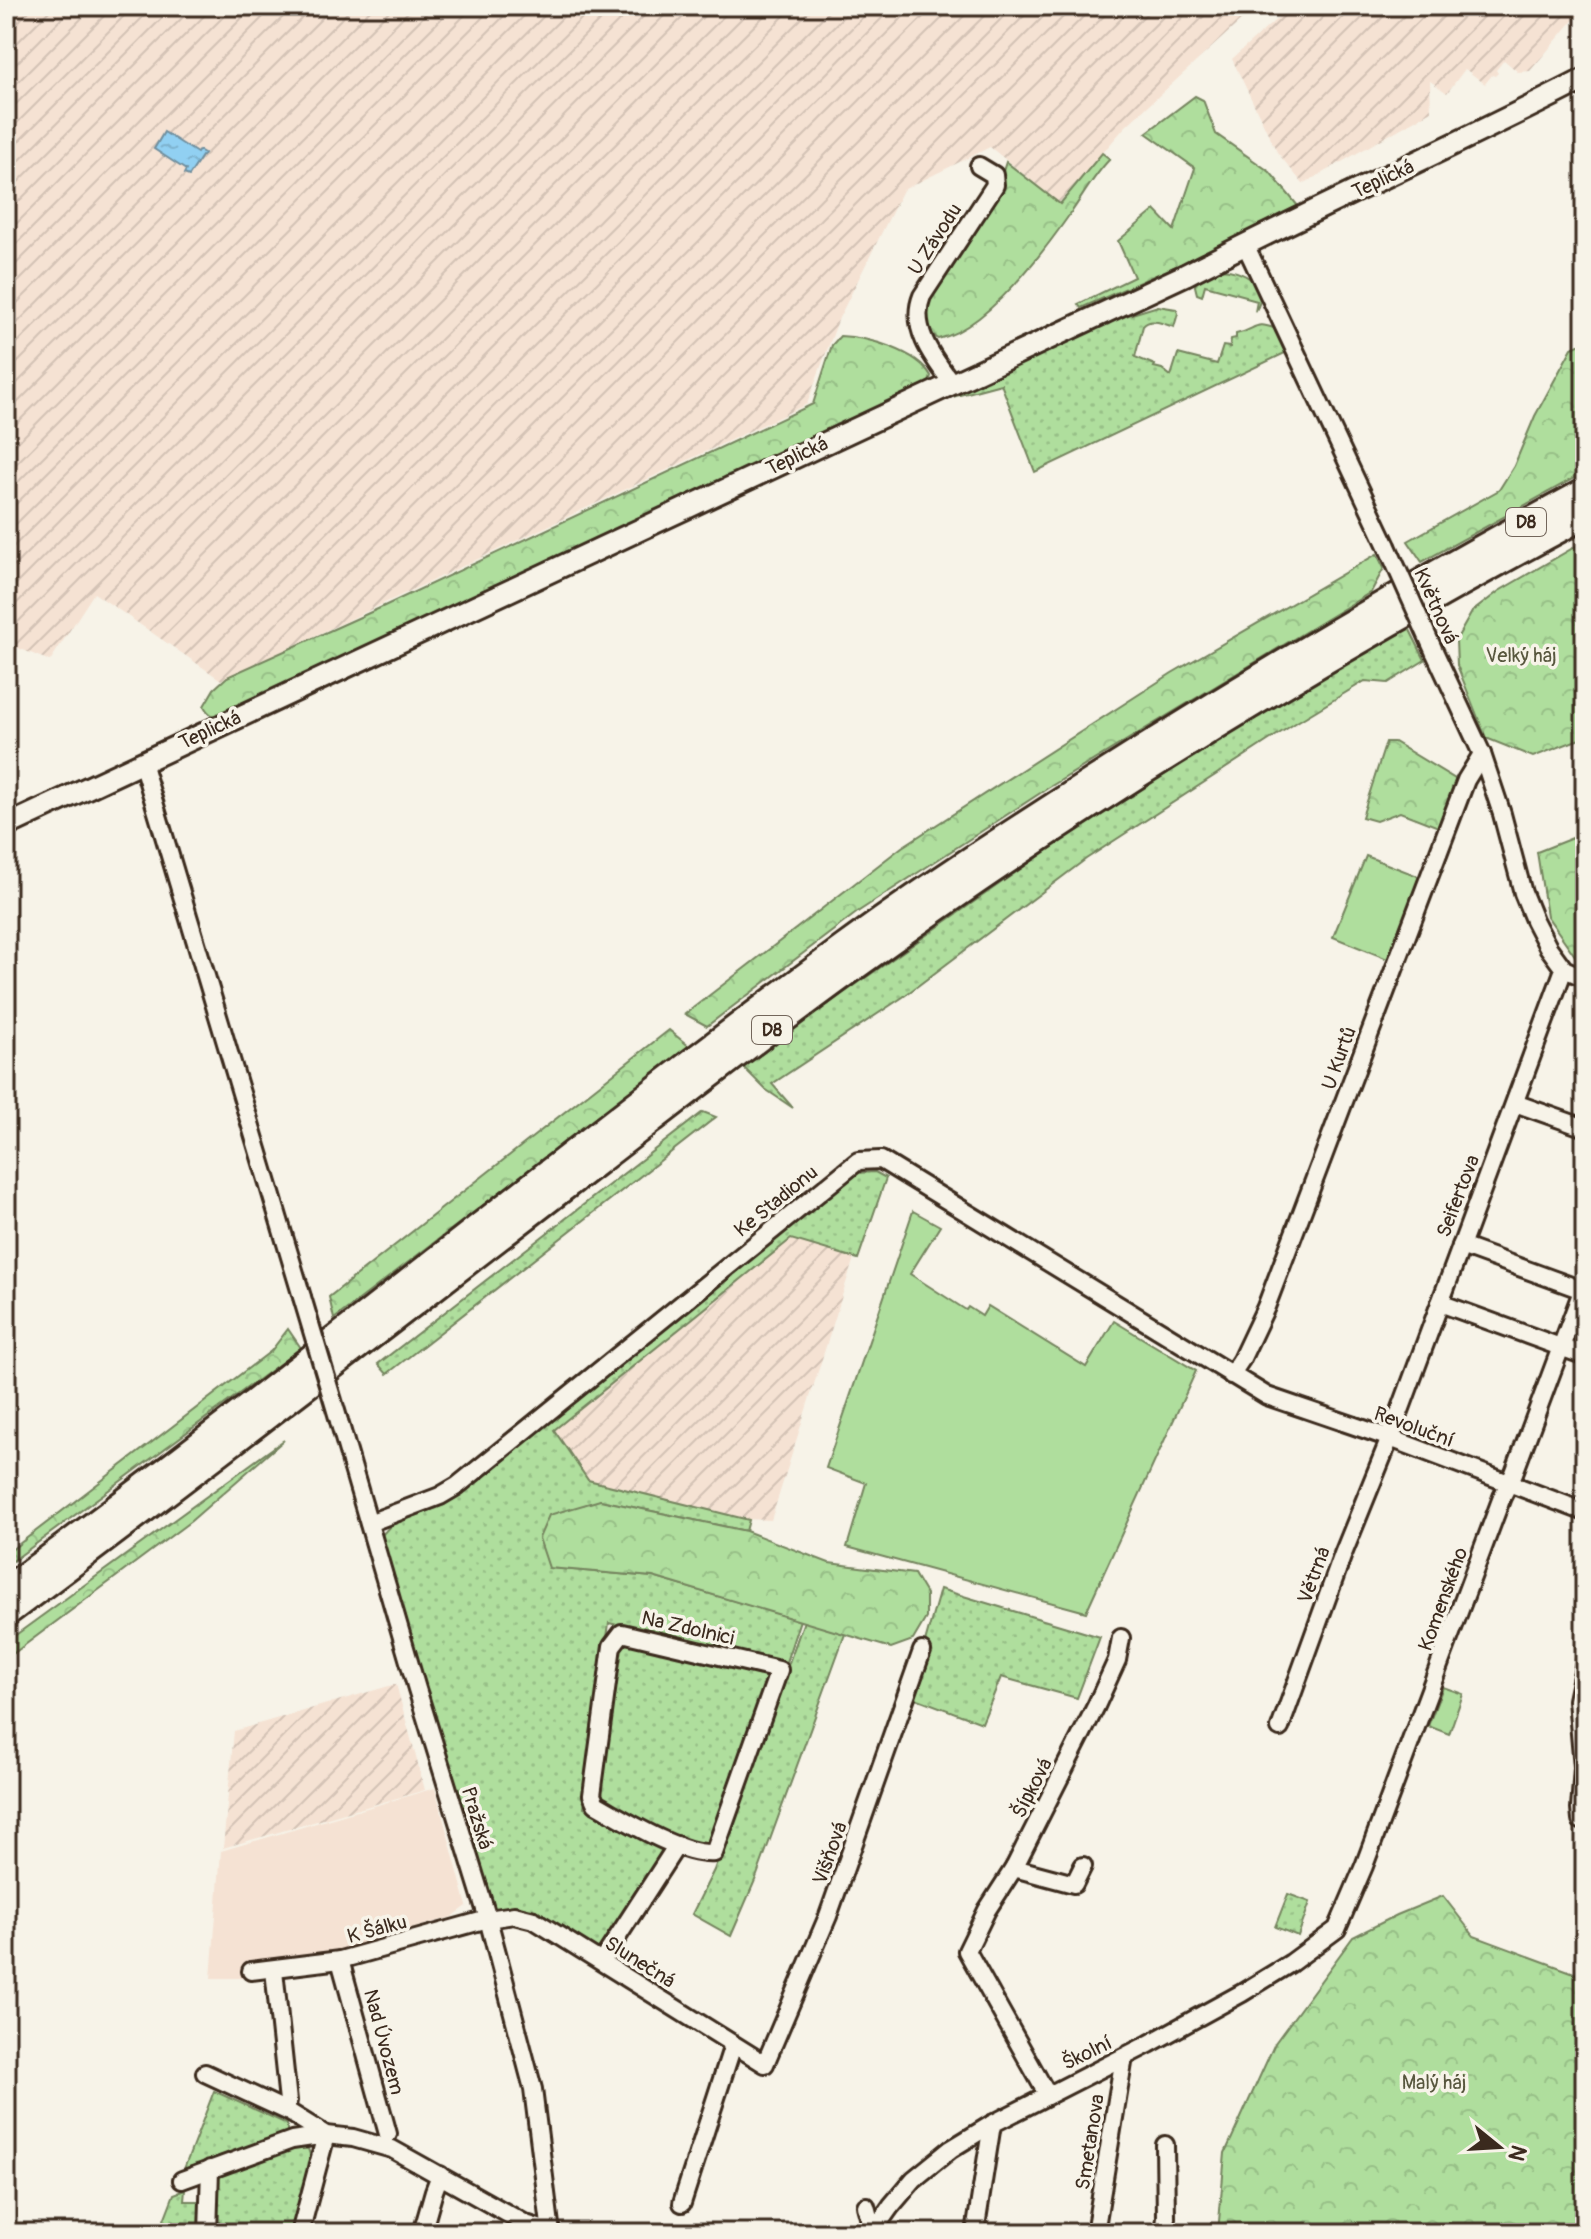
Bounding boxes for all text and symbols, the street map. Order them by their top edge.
street label: Teplická [1348,154,1418,204]
street label: U Závodu [903,199,967,279]
street label: Teplická [762,431,832,481]
road number: D8 [1506,508,1546,536]
street label: Květnová [1408,564,1464,648]
park label: Velký háj [1485,643,1557,668]
street label: Teplická [175,705,245,755]
road number: D8 [752,1016,792,1044]
street label: U Kurtů [1316,1023,1362,1093]
street label: Seifertova [1431,1151,1485,1241]
street label: Ke Stadionu [729,1160,823,1242]
street label: Revoluční [1371,1401,1457,1453]
street label: Větrná [1292,1543,1336,1607]
street label: Komenského [1413,1544,1473,1654]
street label: Na Zdolnici [639,1605,737,1651]
street label: Šípková [1005,1753,1058,1822]
street label: Pražská [456,1784,498,1852]
street label: Višňová [807,1818,853,1888]
street label: K Šálku [344,1908,410,1949]
street label: Slunečná [600,1931,680,1993]
street label: Nad Úvozem [358,1987,410,2097]
street label: Školní [1057,2029,1116,2076]
park label: Malý háj [1402,2070,1466,2095]
street label: Smetanova [1070,2092,1110,2192]
north arrow [1459,2107,1539,2187]
text: N [1501,2141,1533,2164]

